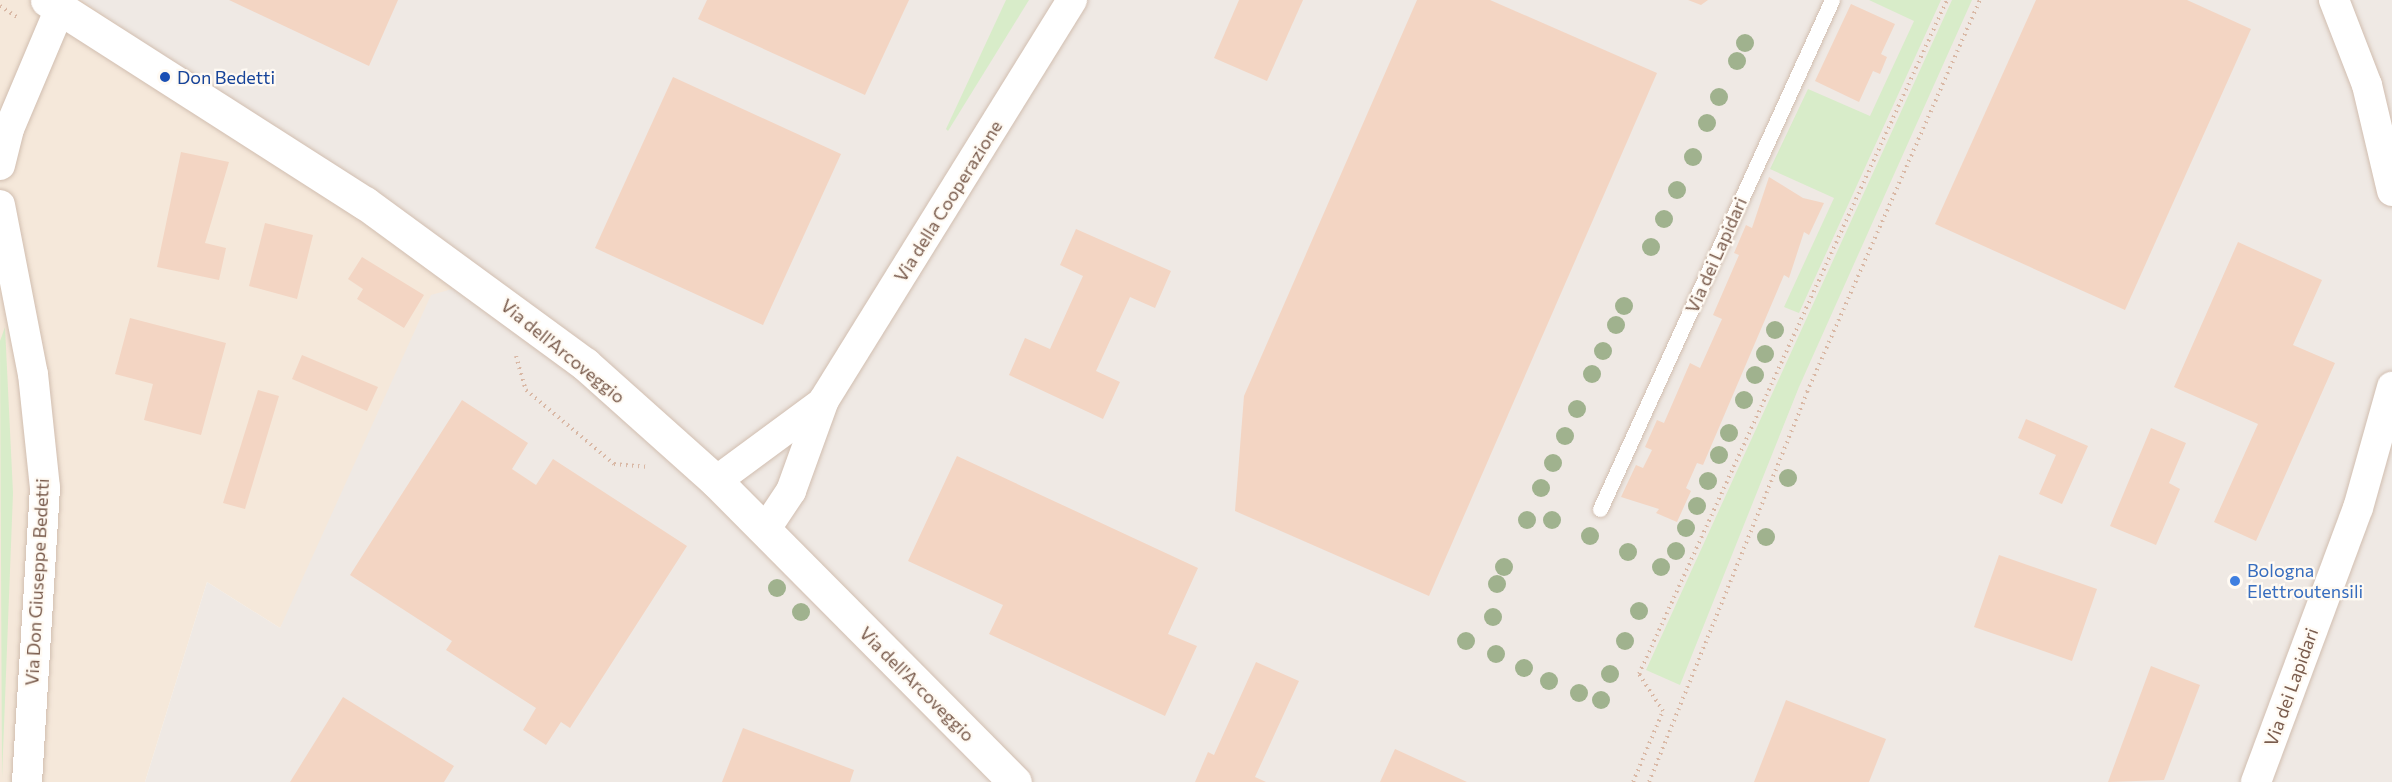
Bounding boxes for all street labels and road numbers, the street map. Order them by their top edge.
street label: Via della Cooperazione [889,116,1007,286]
street label: Via dei Lapidari [1681,194,1751,316]
street label: Via dell'Arcoveggio [497,294,629,408]
street label: Via Don Giuseppe Bedetti [21,478,53,686]
street label: Via dell'Arcoveggio [855,622,979,746]
street label: Via dei Lapidari [2260,625,2322,749]

